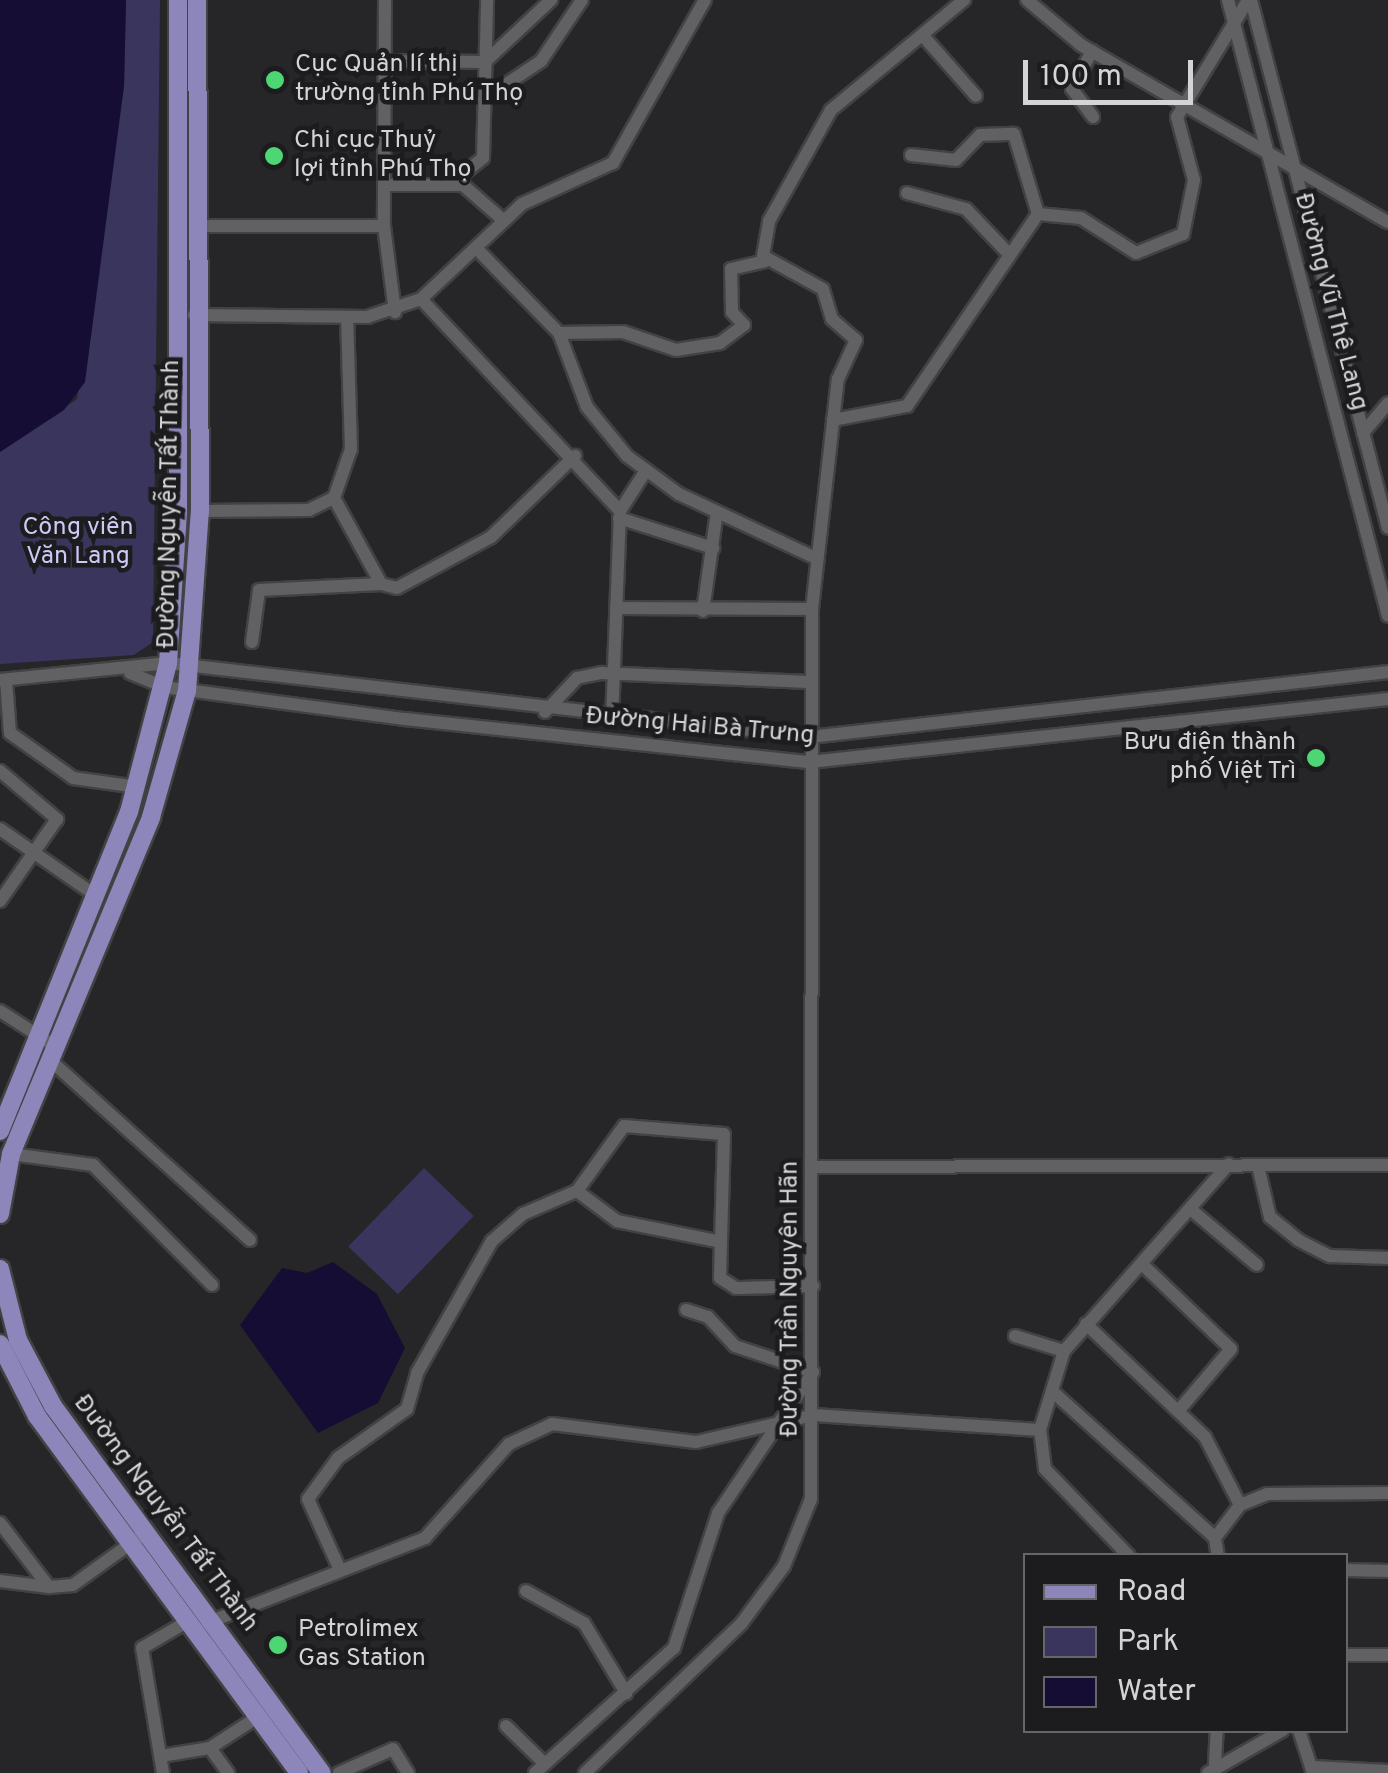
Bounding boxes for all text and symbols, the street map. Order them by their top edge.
scale bar [1028,40,1198,102]
place label: Cục Quản lí thị trường tỉnh Phú Thọ [295,51,524,110]
text: 100 m [1040,59,1122,96]
marker: Cục Quản lí thị trường tỉnh Phú Thọ [264,69,286,91]
place label: Chi cục Thuỷ lợi tỉnh Phú Thọ [294,127,472,186]
marker: Chi cục Thuỷ lợi tỉnh Phú Thọ [263,145,285,167]
street label: Đường Vũ Thê Lang [1286,189,1374,415]
street label: Đường Nguyễn Tất Thành [152,358,188,650]
park label: Công viên Văn Lang [22,514,134,573]
street label: Đường Hai Bà Trưng [584,702,816,752]
place label: Bưu điện thành phố Việt Trì [1124,729,1296,788]
marker: Bưu điện thành phố Việt Trì [1305,747,1327,769]
street label: Đường Trần Nguyên Hãn [776,1160,806,1438]
street label: Đường Nguyễn Tất Thành [65,1389,265,1639]
legend [1023,1553,1348,1733]
text: Road [1117,1574,1186,1611]
place label: Petrolimex Gas Station [298,1616,426,1675]
text: Park [1117,1624,1179,1661]
marker: Petrolimex Gas Station [267,1634,289,1656]
text: Water [1117,1674,1196,1711]

